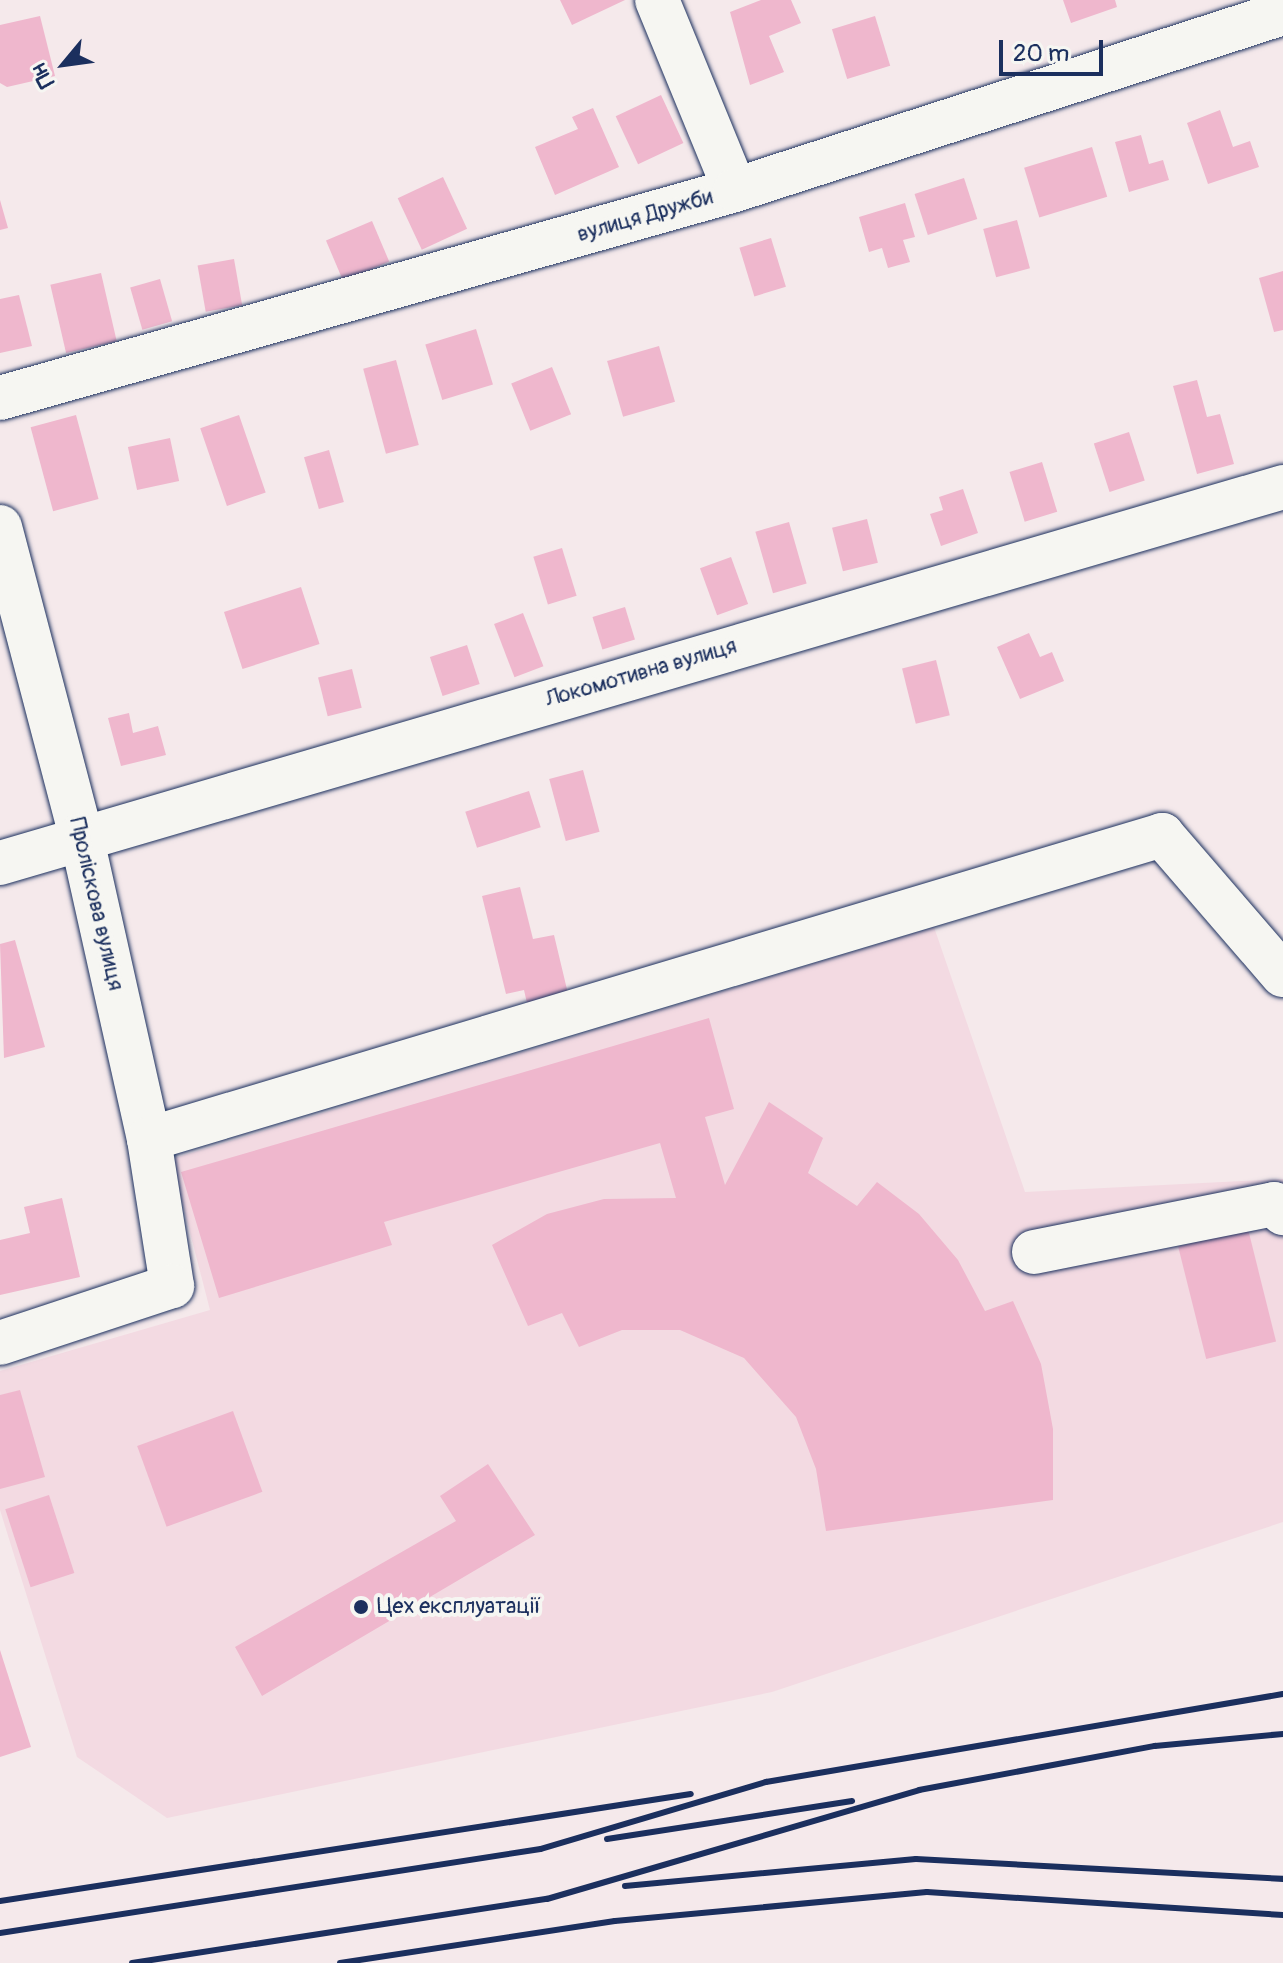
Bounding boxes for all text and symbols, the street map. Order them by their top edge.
north arrow [24,24,104,104]
scale bar [1003,24,1107,74]
text: 20 m [1013,39,1069,68]
text: Пн [25,58,61,93]
street label: вулиця Дружби [574,184,716,248]
street label: Локомотивна вулиця [542,633,740,713]
street label: Проліскова вулиця [63,815,129,993]
place label: Цех експлуатації [377,1594,541,1620]
marker: Цех експлуатації [352,1598,370,1616]

